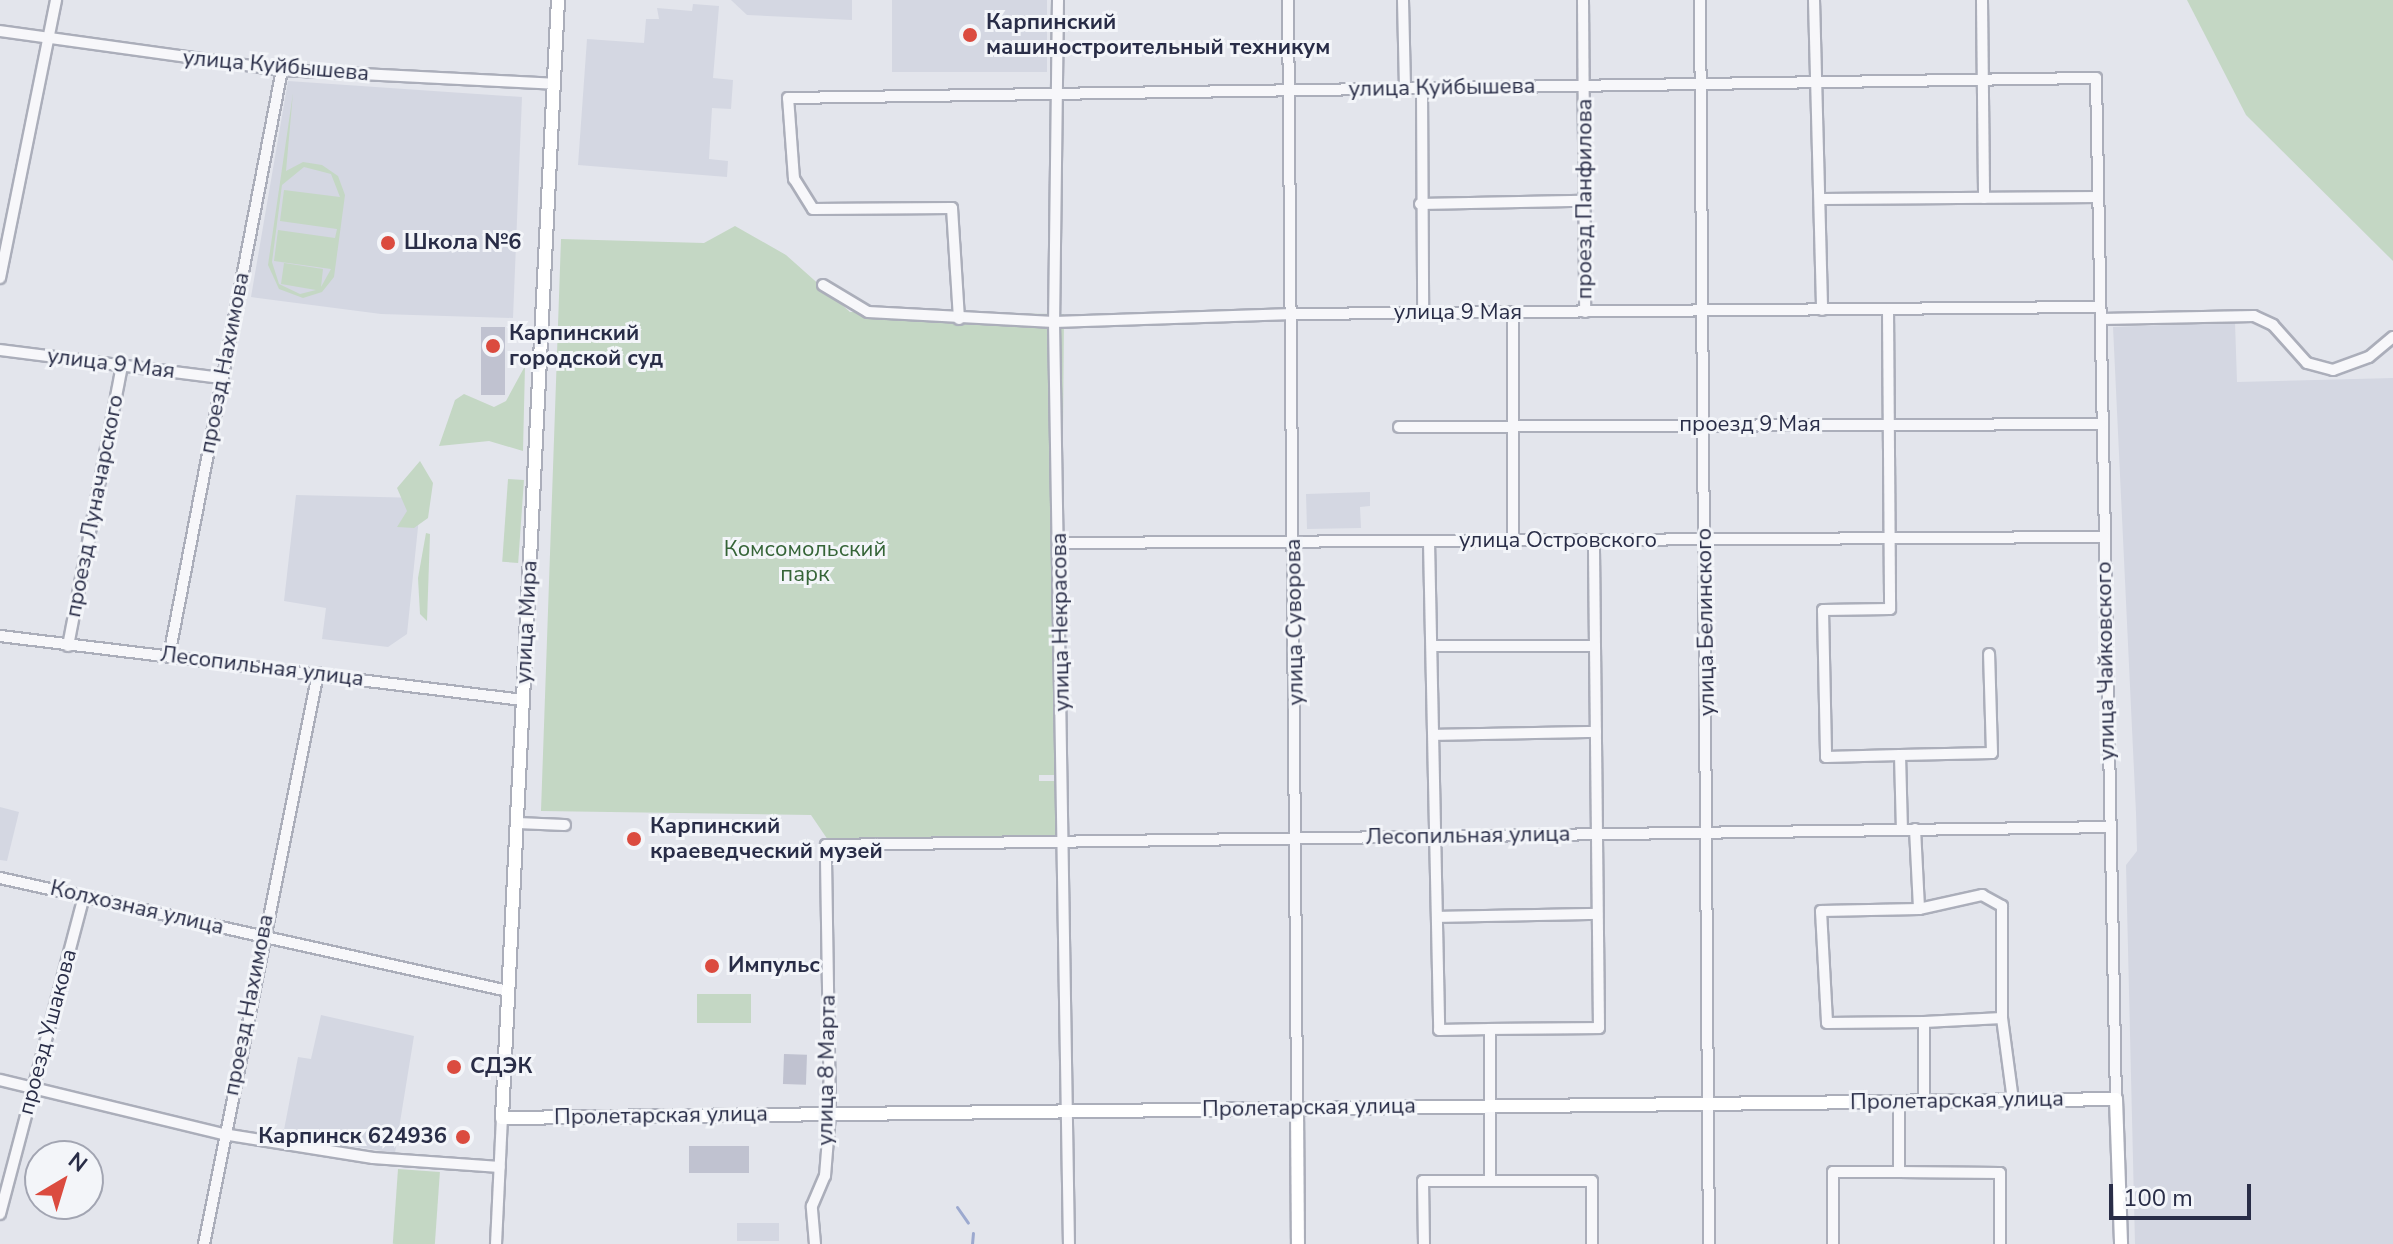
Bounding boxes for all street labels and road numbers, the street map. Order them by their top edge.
street label: улица Куйбышева [182,45,370,87]
street label: улица Куйбышева [1348,73,1536,103]
street label: проезд Панфилова [1572,99,1598,299]
street label: проезд Нахимова [194,270,256,456]
street label: улица 9 Мая [1394,300,1522,326]
street label: улица 9 Мая [46,343,176,385]
street label: проезд Луначарского [60,392,130,620]
street label: проезд 9 Мая [1679,412,1821,438]
street label: улица Островского [1459,528,1657,554]
street label: улица Белинского [1691,528,1721,716]
street label: улица Некрасова [1046,532,1076,712]
street label: улица Суворова [1280,538,1310,706]
street label: улица Мира [511,560,543,684]
street label: улица Чайковского [2091,561,2121,761]
street label: Лесопильная улица [159,641,365,693]
street label: Лесопильная улица [1365,821,1571,851]
street label: Колхозная улица [48,875,226,941]
street label: проезд Нахимова [218,912,280,1098]
street label: проезд Ушакова [13,946,83,1118]
street label: улица 8 Марта [812,994,842,1146]
street label: Пролетарская улица [1850,1086,2064,1116]
street label: Пролетарская улица [1202,1093,1416,1123]
street label: Пролетарская улица [554,1101,768,1131]

